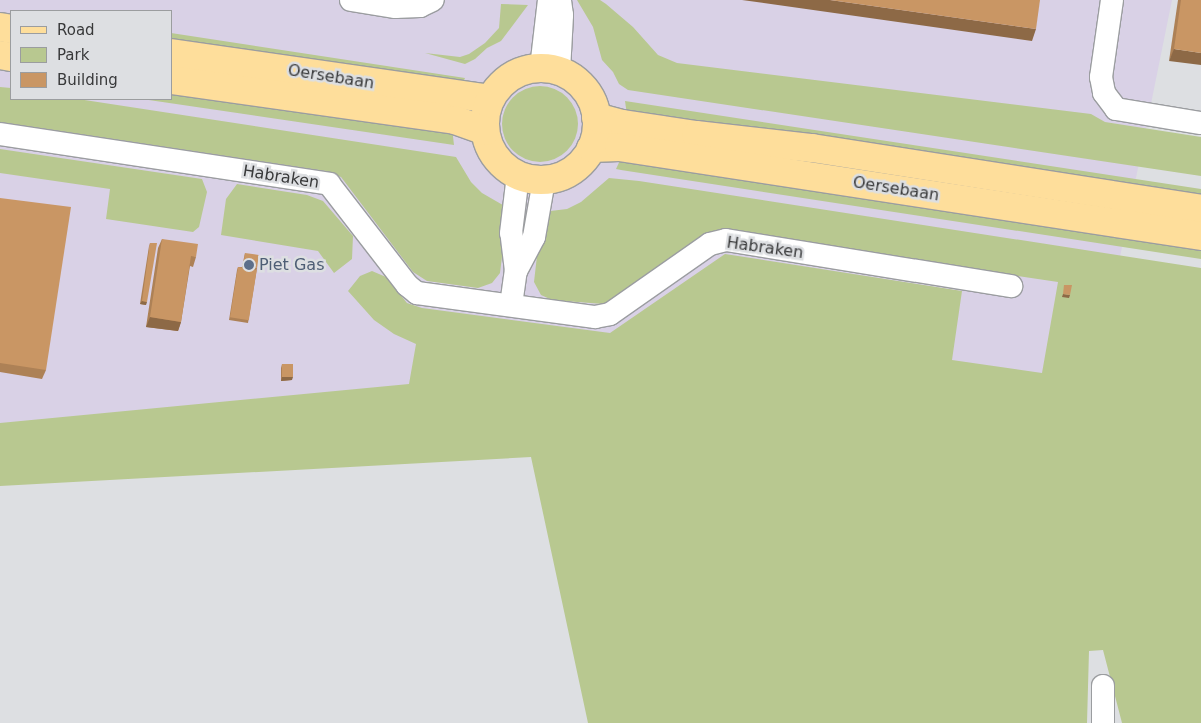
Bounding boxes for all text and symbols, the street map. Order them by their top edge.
legend [10,10,172,100]
text: Road [57,21,95,39]
text: Park [57,46,89,64]
street label: Oersebaan [286,61,376,93]
text: Building [57,71,118,89]
street label: Habraken [241,161,321,193]
street label: Oersebaan [851,173,941,205]
street label: Habraken [726,233,804,263]
place label: Piet Gas [259,255,324,275]
marker: Piet Gas [243,259,255,271]

